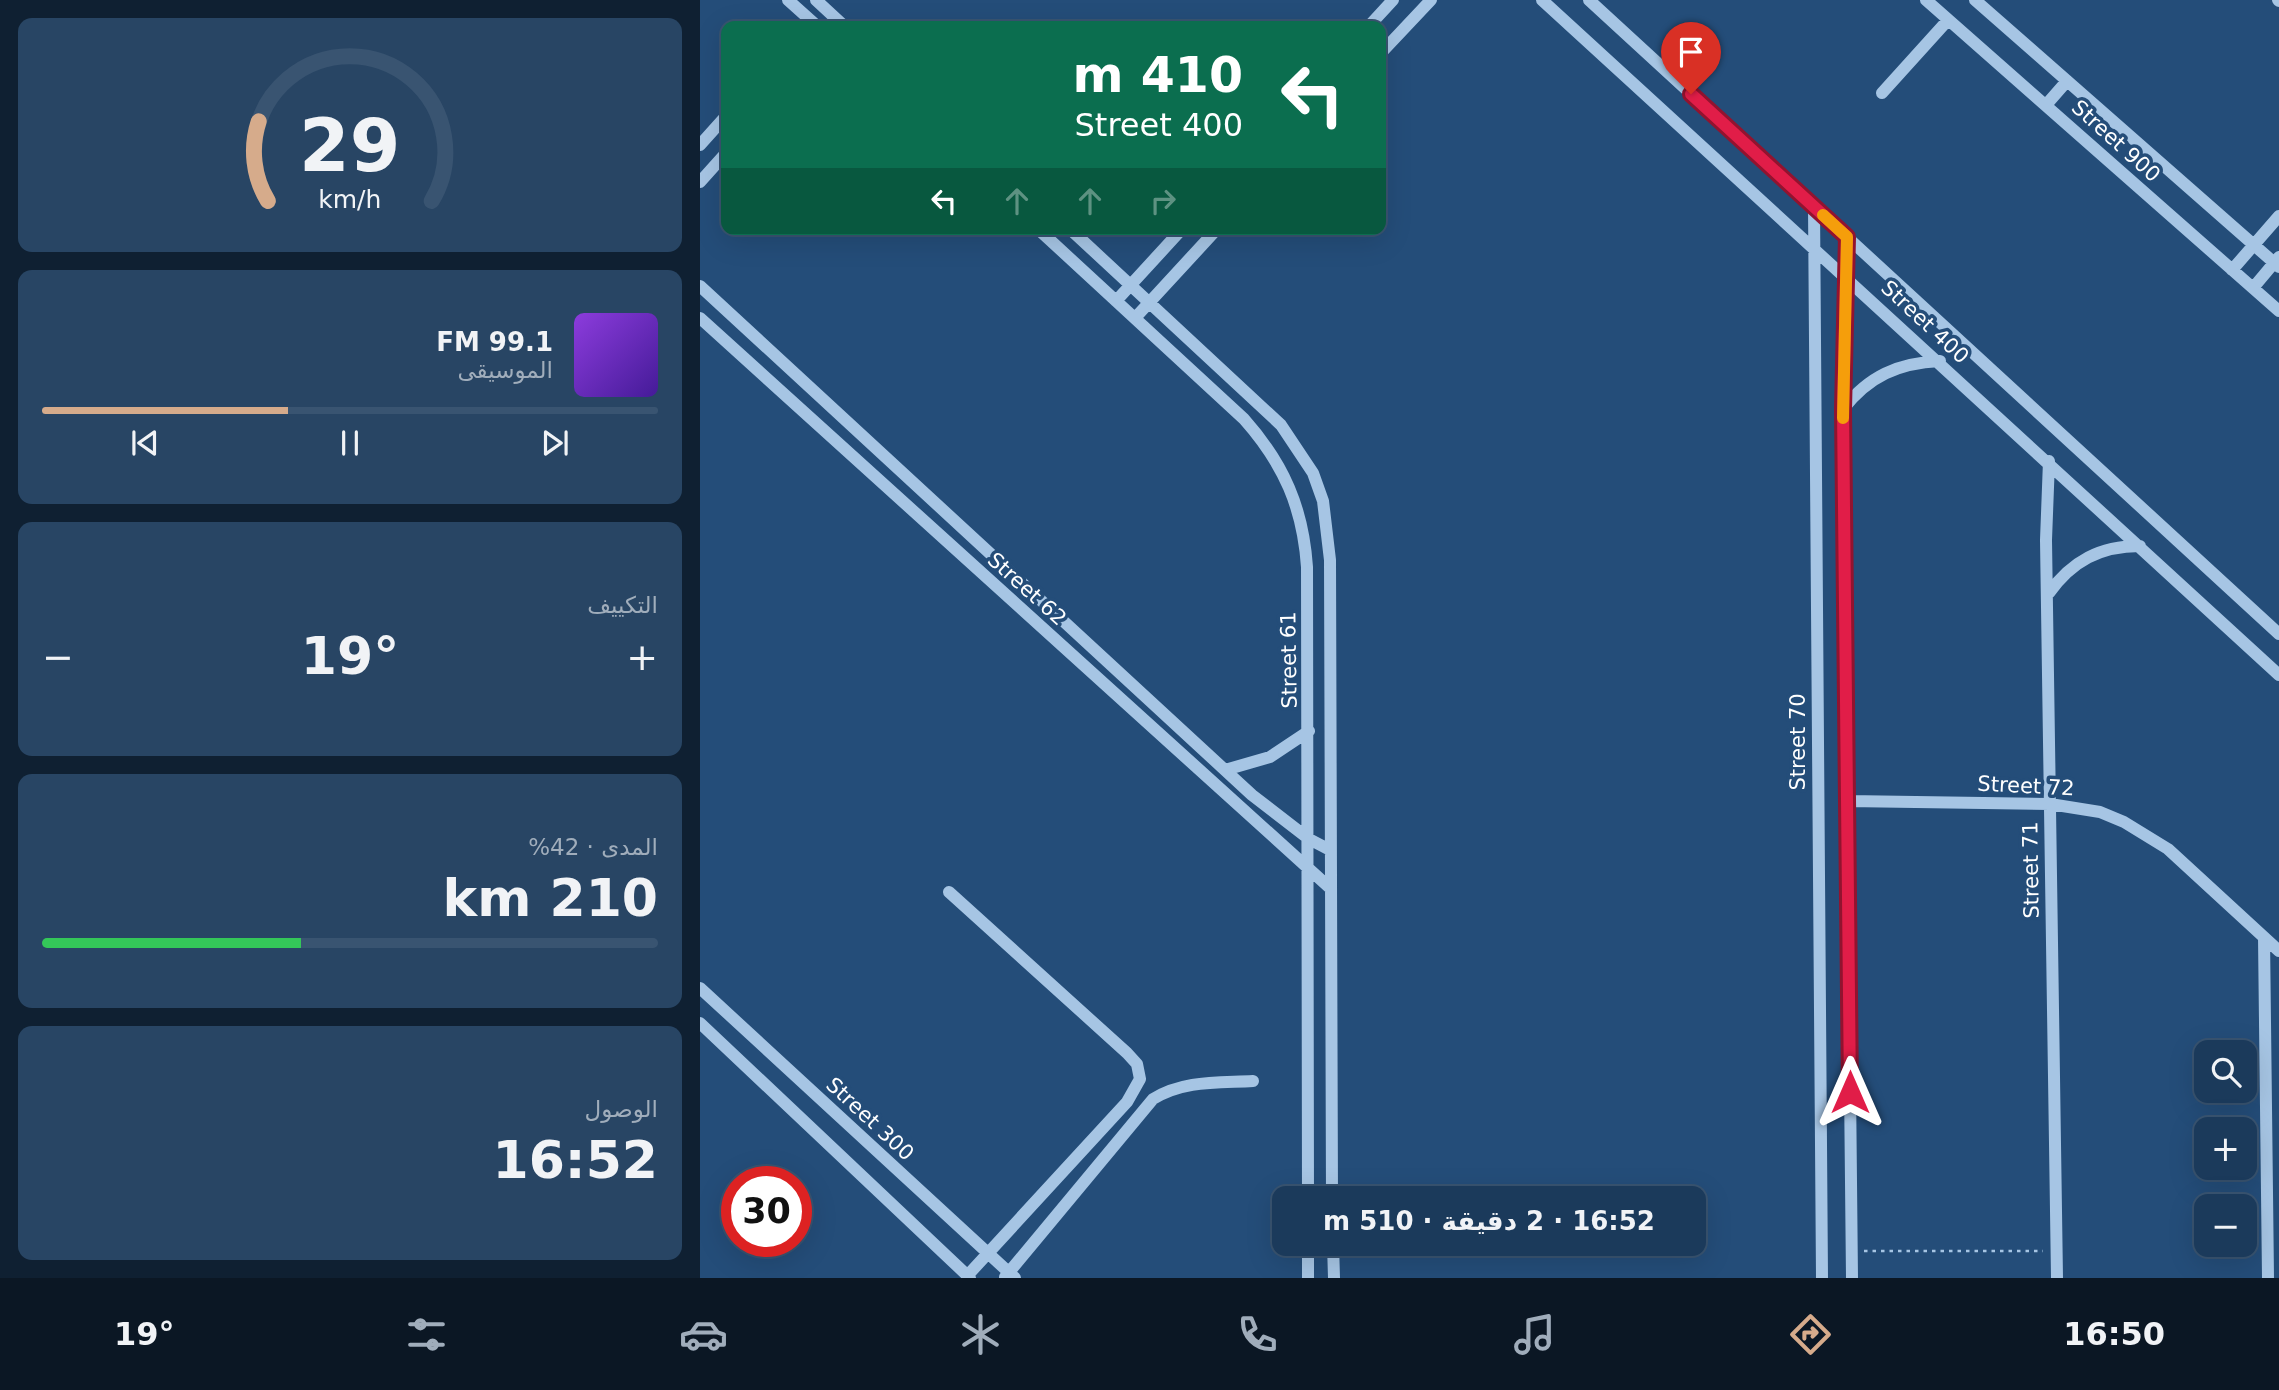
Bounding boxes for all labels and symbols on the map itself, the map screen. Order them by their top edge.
pin [1661,22,1721,94]
street label: Street 900 [2067,95,2165,187]
street label: Street 400 [1876,276,1974,368]
street label: Street 62 [983,548,1071,630]
street label: Street 61 [1276,611,1302,709]
street label: Street 70 [1786,693,1810,791]
street label: Street 72 [1977,771,2075,801]
street label: Street 71 [2018,821,2044,919]
position arrow [1813,1055,1887,1129]
street label: Street 300 [821,1073,919,1165]
speed limit sign: 30 [721,1166,812,1257]

